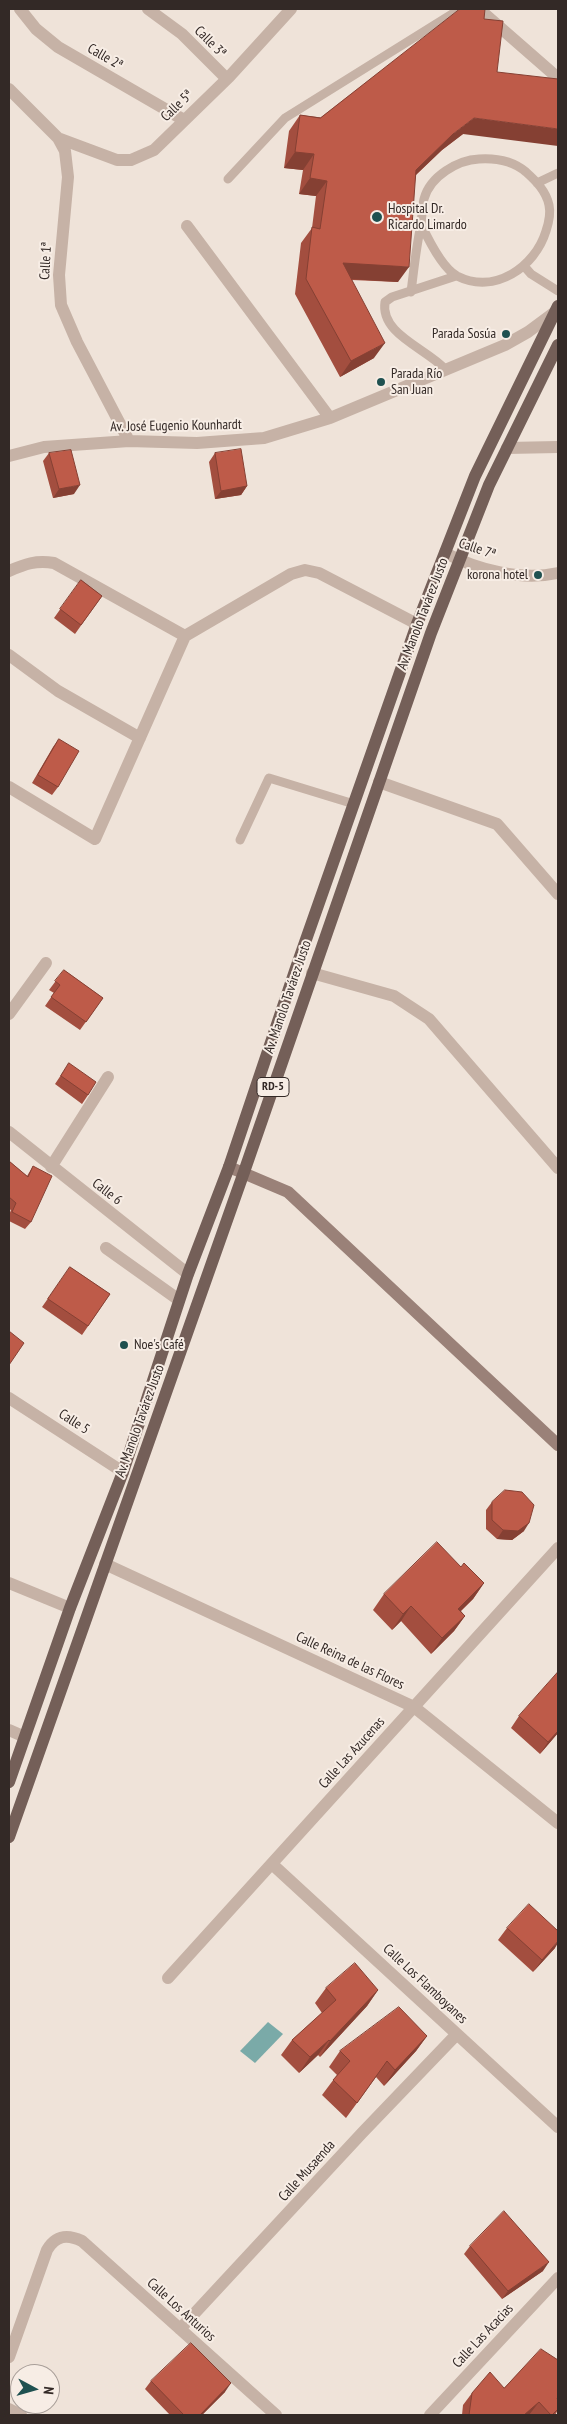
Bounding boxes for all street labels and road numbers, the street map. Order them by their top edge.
street label: Calle 3ª [191,23,229,61]
street label: Calle 2ª [84,40,126,74]
street label: Calle 5ª [158,87,196,125]
street label: Calle 1ª [37,242,55,280]
street label: Av. José Eugenio Kounhardt [110,416,242,436]
street label: Calle 7ª [456,535,498,563]
street label: Av. Manolo Tavárez Justo [394,556,452,672]
street label: Av. Manolo Tavárez Justo [261,938,315,1056]
road number: RD-5 [257,1078,289,1096]
street label: Calle 6 [89,1175,125,1209]
street label: Av. Manolo Tavárez Justo [112,1362,168,1480]
street label: Calle 5 [55,1406,93,1438]
street label: Calle Reina de las Flores [293,1629,407,1693]
street label: Calle Las Azucenas [315,1714,389,1792]
street label: Calle Los Flamboyanes [379,1941,471,2027]
street label: Calle Musaenda [275,2137,339,2205]
street label: Calle Los Anturios [143,2275,219,2345]
street label: Calle Las Acacias [449,2300,517,2372]

